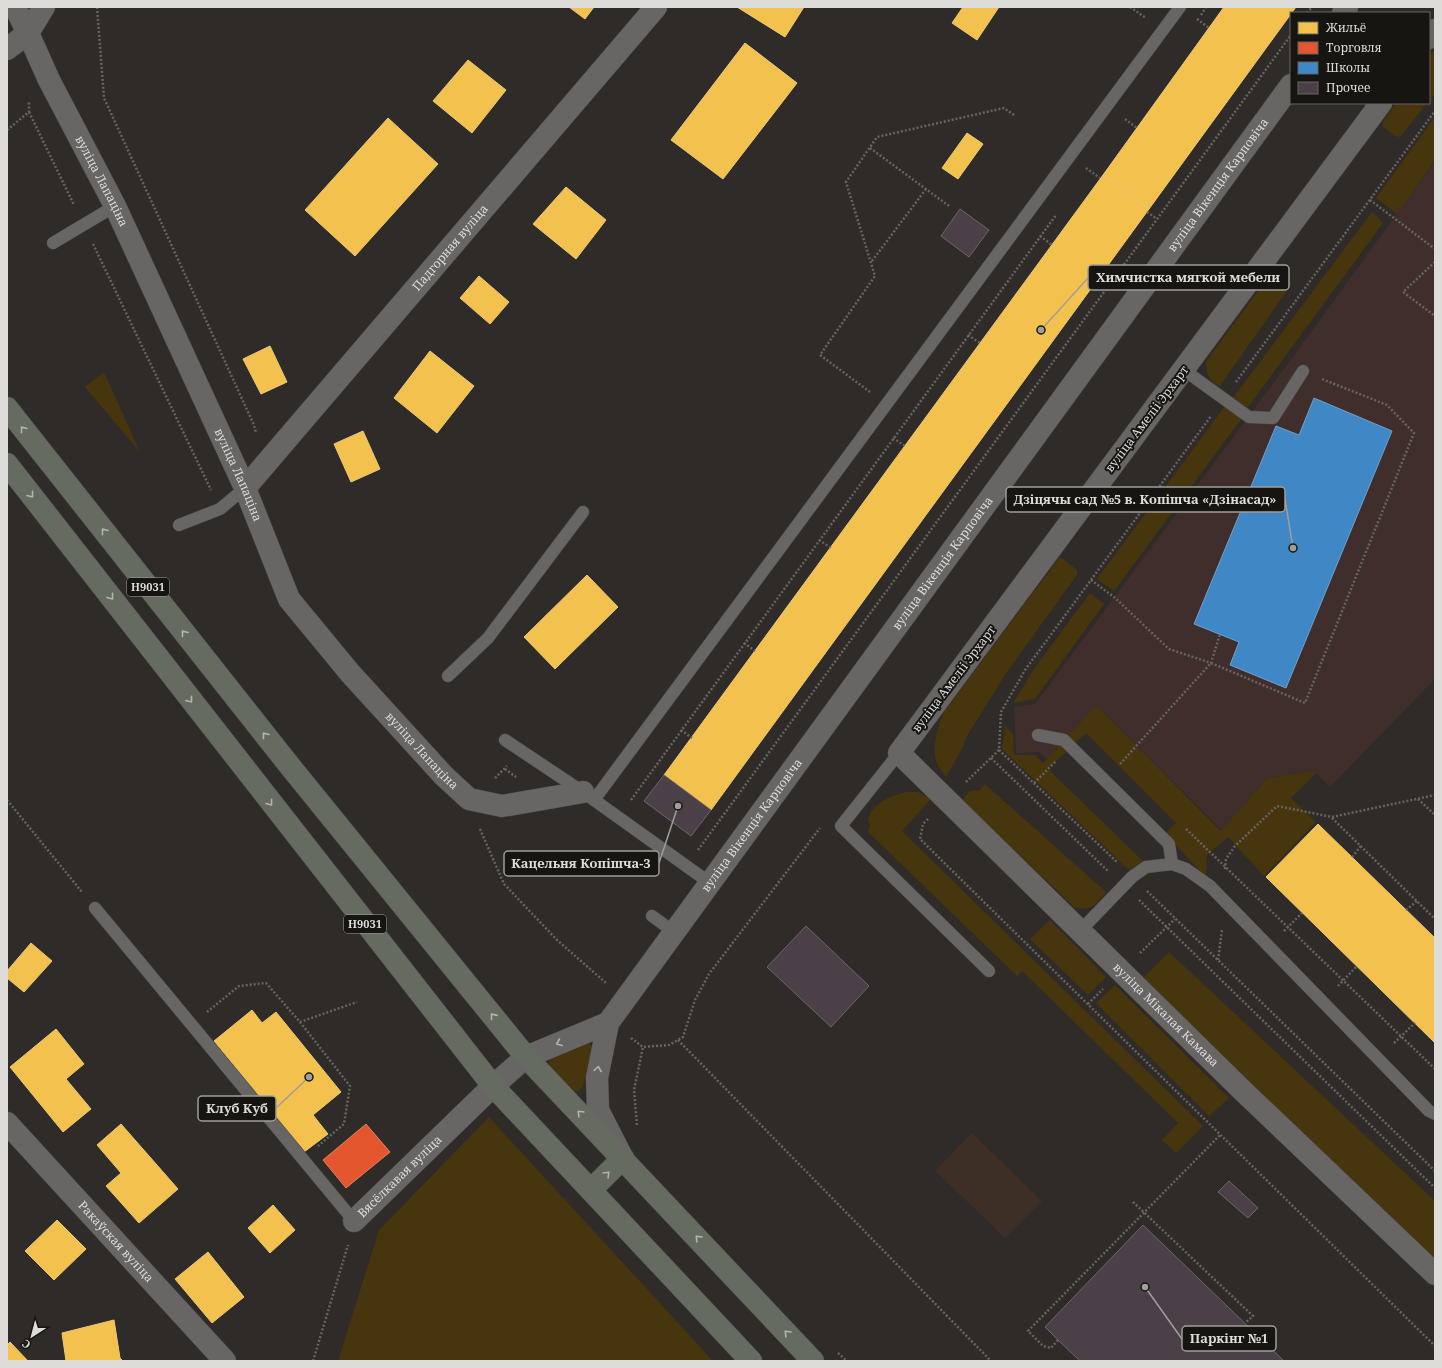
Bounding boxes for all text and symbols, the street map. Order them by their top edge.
legend [1290,12,1430,104]
text: Жильё [1325,19,1366,36]
text: Торговля [1326,39,1382,56]
text: Школы [1326,59,1370,76]
text: Прочее [1326,79,1370,96]
street label: вуліца Вікенція Карповіча [1163,114,1272,255]
street label: вуліца Лапаціна [72,132,132,229]
street label: Падгорная вуліца [408,201,492,294]
callout: Химчистка мягкой мебели [1088,265,1289,290]
text: Химчистка мягкой мебели [1096,268,1280,286]
street label: вуліца Амеліі Эрхарт [1101,361,1193,475]
street label: вуліца Лапаціна [211,425,266,524]
one-way arrow [21,426,28,433]
callout: Дзіцячы сад №5 в. Копішча «Дзінасад» [1006,487,1285,512]
one-way arrow [26,490,33,497]
text: Дзіцячы сад №5 в. Копішча «Дзінасад» [1013,490,1277,508]
street label: вуліца Вікенція Карповіча [888,493,997,633]
one-way arrow [101,528,108,535]
road number: Н9031 [127,578,169,596]
one-way arrow [106,593,113,600]
street label: вуліца Амеліі Эрхарт [908,621,1000,735]
one-way arrow [182,630,189,637]
one-way arrow [186,696,193,703]
street label: вуліца Лапаціна [382,708,462,793]
one-way arrow [262,732,269,739]
street label: вуліца Вікенція Карповіча [697,755,806,895]
one-way arrow [265,798,272,805]
callout: Кацельня Копішча-3 [504,851,659,876]
text: Кацельня Копішча-3 [511,854,651,872]
road number: Н9031 [344,915,386,933]
street label: вуліца Мікалая Камава [1109,959,1223,1071]
one-way arrow [491,1013,498,1020]
one-way arrow [556,1038,564,1046]
one-way arrow [594,1066,602,1072]
callout: Клуб Куб [198,1096,276,1121]
text: Клуб Куб [206,1099,268,1117]
one-way arrow [577,1110,584,1118]
street label: Вясёлкавая вуліца [354,1131,446,1221]
one-way arrow [602,1171,610,1179]
street label: Ракаўская вуліца [75,1197,158,1286]
one-way arrow [695,1235,702,1243]
north arrow [12,1316,52,1356]
callout: Паркінг №1 [1182,1326,1276,1351]
text: Паркінг №1 [1190,1329,1268,1347]
one-way arrow [784,1330,791,1337]
text: С [18,1336,33,1353]

